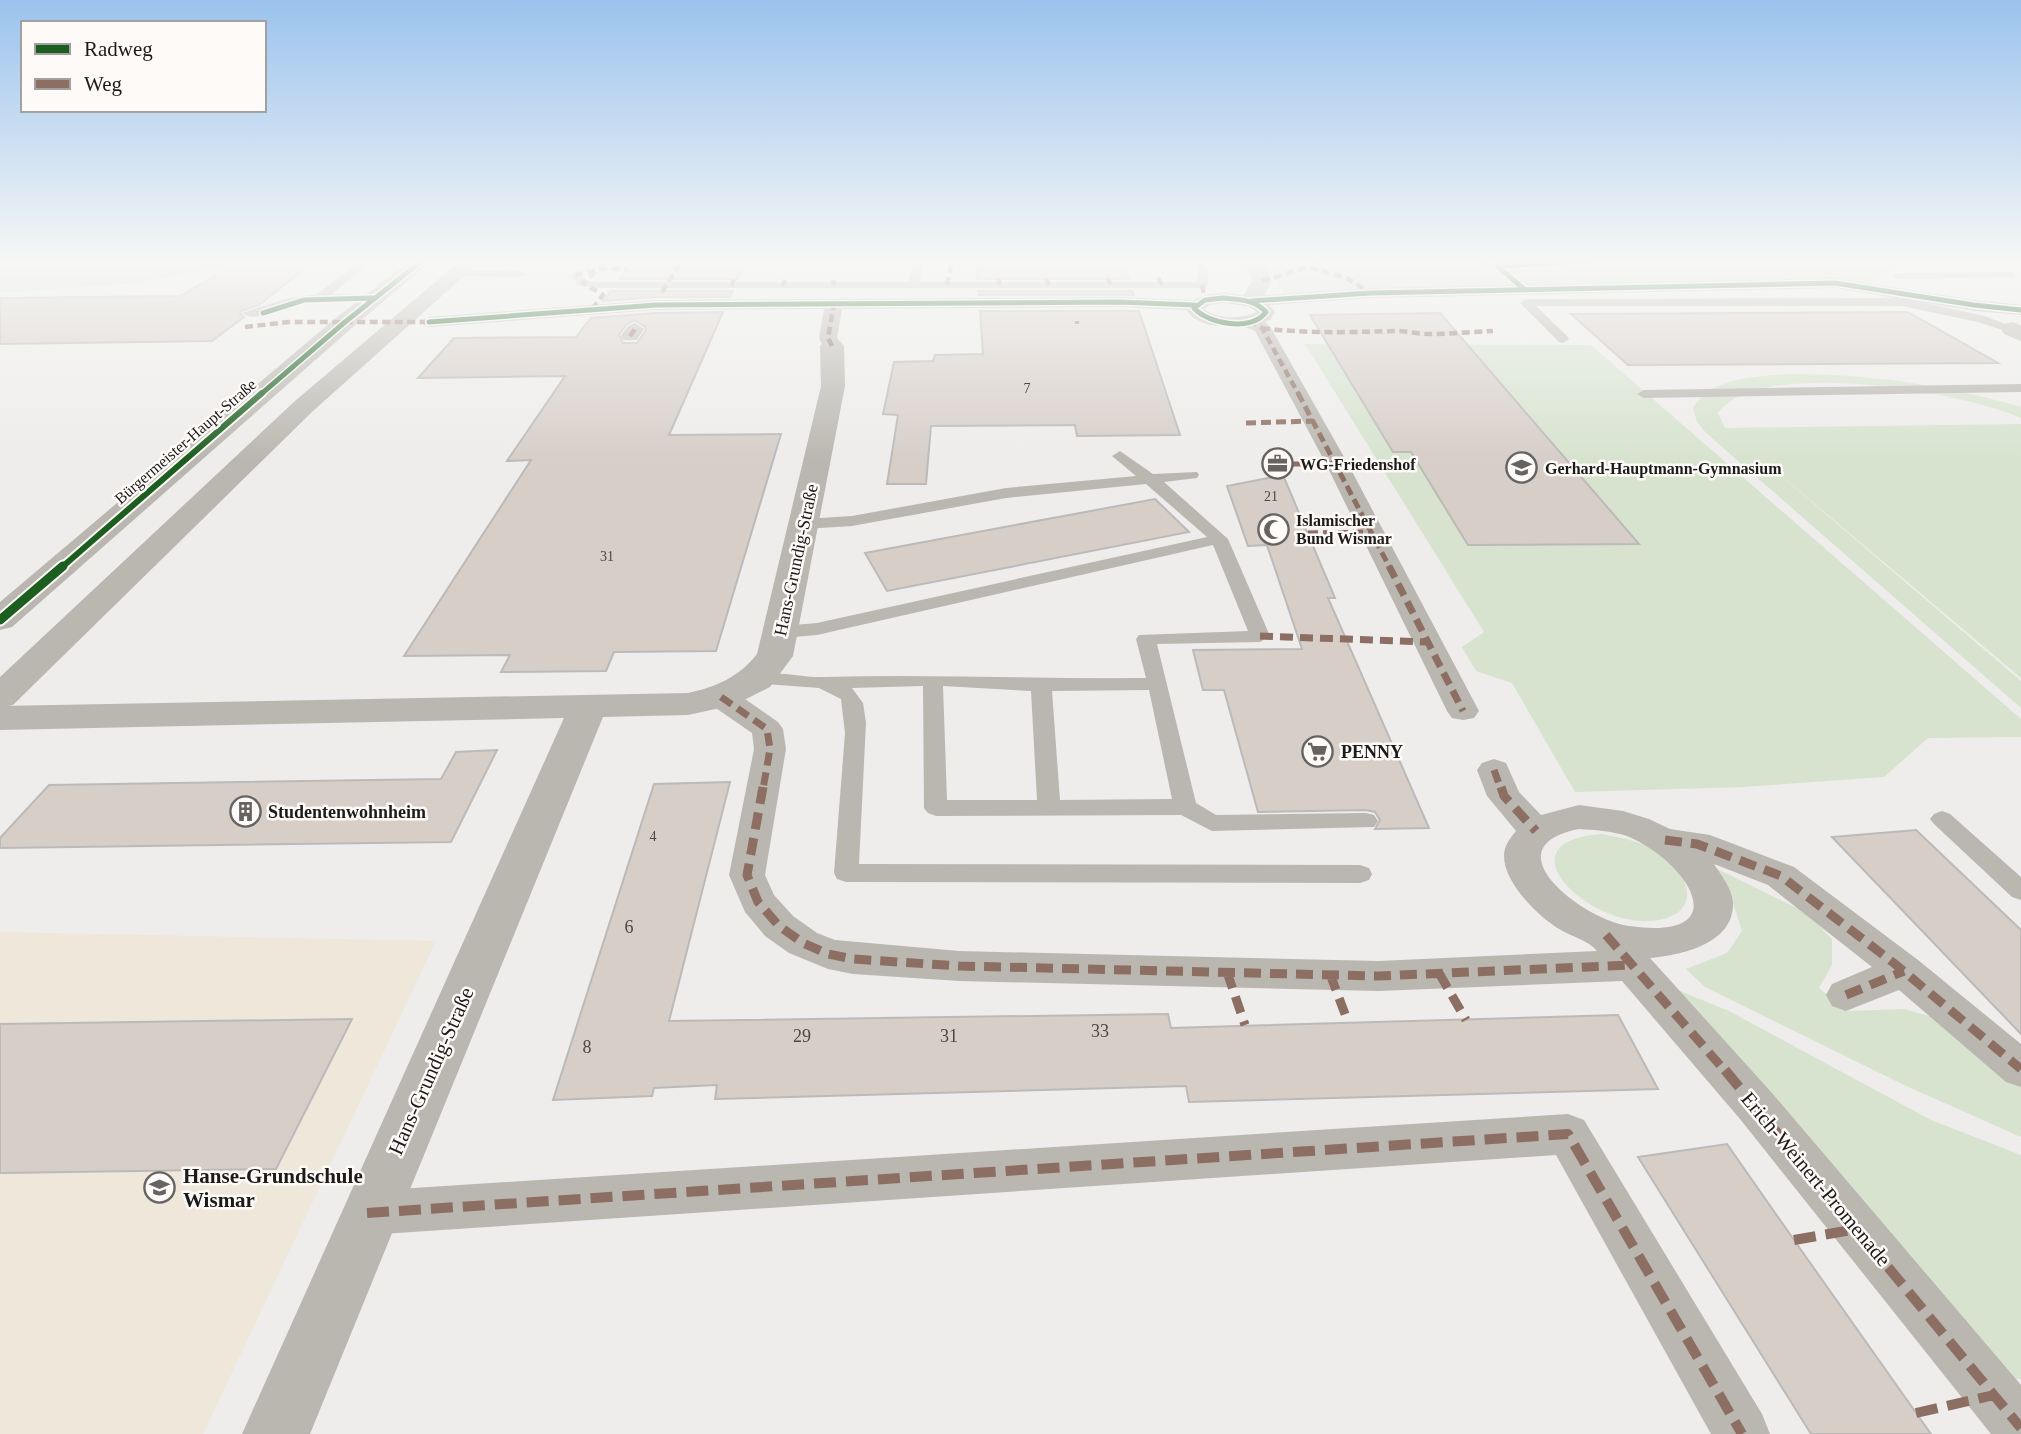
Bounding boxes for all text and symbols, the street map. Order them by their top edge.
legend [21,21,266,112]
text: Radweg [84,37,153,61]
text: Weg [84,72,122,96]
street label: Bürgermeister-Haupt-Straße [111,375,260,508]
house number: 7 [1024,381,1031,396]
office icon: WG-Friedenshof [1260,447,1294,481]
school or university icon: Gerhard-Hauptmann-Gymnasium [1505,451,1539,485]
place label: WG-Friedenshof [1300,456,1416,473]
place label: Gerhard-Hauptmann-Gymnasium [1545,460,1782,478]
street label: Hans-Grundig-Straße [770,482,822,638]
house number: 21 [1264,489,1278,504]
mosque icon: Islamischer Bund Wismar [1256,512,1290,546]
place label: Islamischer Bund Wismar [1296,512,1392,547]
house number: 31 [600,549,614,564]
supermarket icon: PENNY [1301,735,1335,769]
place label: PENNY [1341,742,1403,762]
building icon: Studentenwohnheim [228,795,262,829]
place label: Studentenwohnheim [268,802,426,822]
house number: 4 [650,829,657,844]
house number: 6 [625,917,634,937]
street label: Hans-Grundig-Straße [383,984,479,1158]
house number: 33 [1091,1021,1109,1041]
house number: 29 [793,1026,811,1046]
house number: 31 [940,1026,958,1046]
house number: 8 [583,1037,592,1057]
street label: Erich-Weinert-Promenade [1736,1087,1896,1271]
place label: Hanse-Grundschule Wismar [183,1164,363,1212]
school or university icon: Hanse-Grundschule Wismar [143,1171,177,1205]

